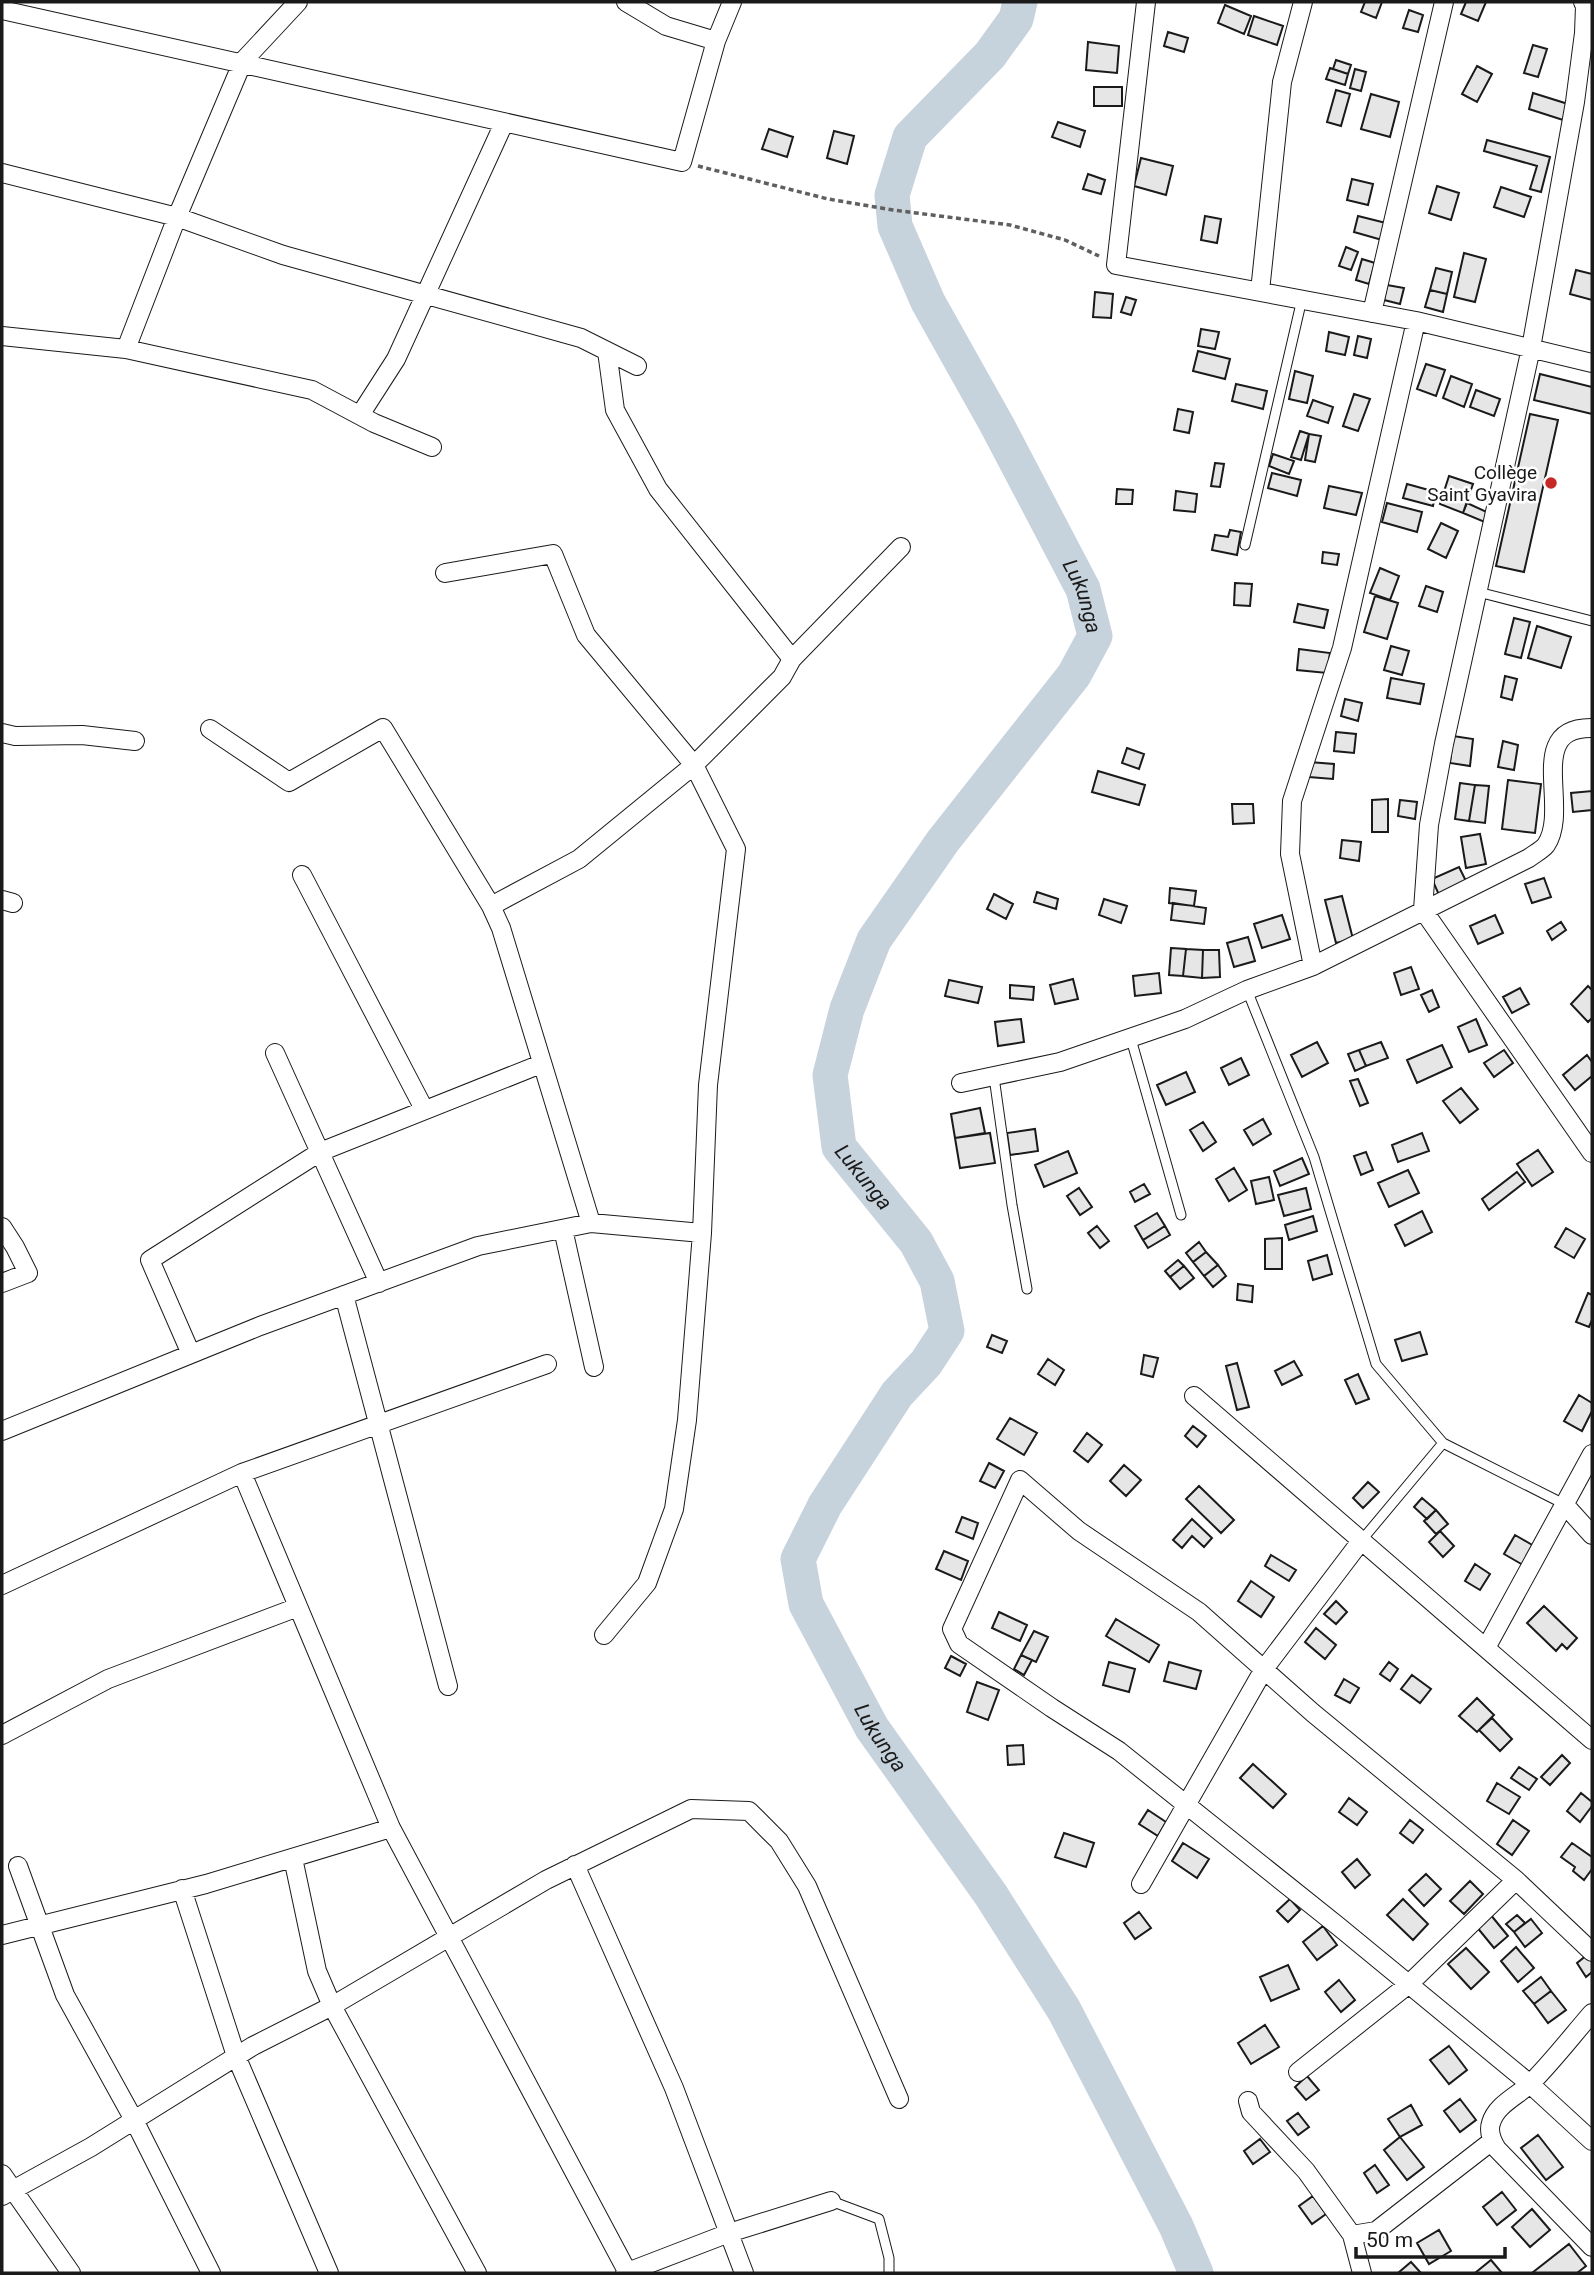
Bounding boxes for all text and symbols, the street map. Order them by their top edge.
place label: Collège Saint Gyavira [1427,461,1537,506]
marker: Collège Saint Gyavira [1543,475,1559,491]
water label: Lukunga [1058,555,1106,636]
water label: Lukunga [830,1140,897,1215]
water label: Lukunga [849,1700,912,1777]
scale bar [1356,2216,1505,2260]
text: 50 m [1366,2228,1413,2252]

